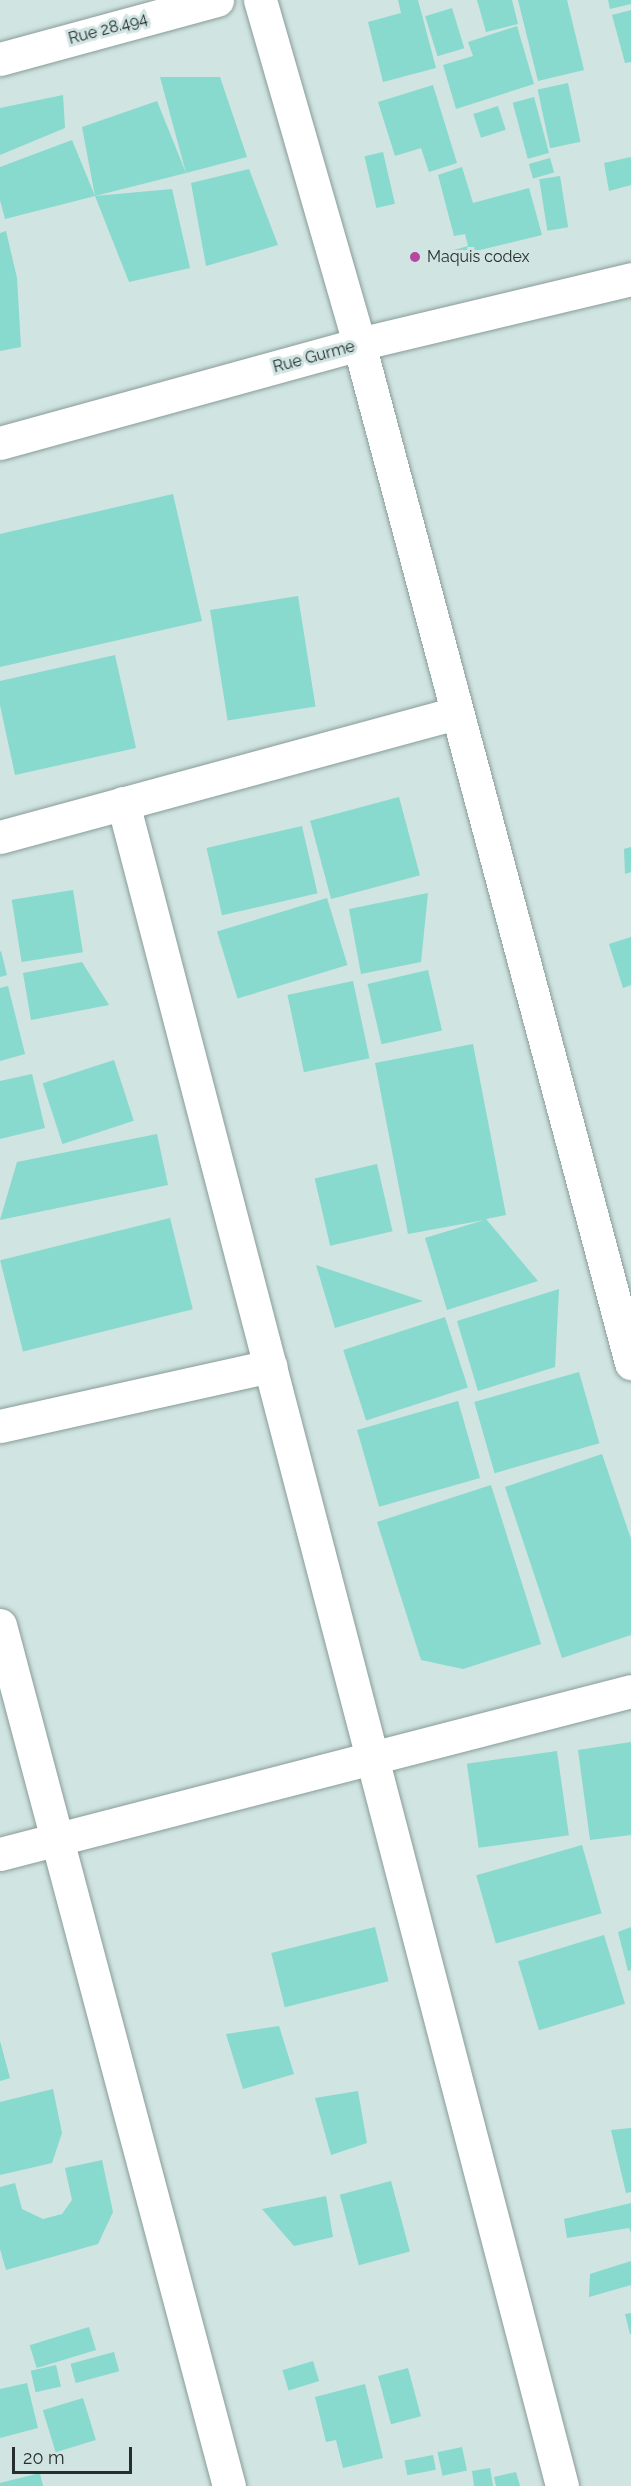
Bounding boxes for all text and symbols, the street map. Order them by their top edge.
street label: Rue 28.494 [66,9,150,49]
place label: Maquis codex [427,247,530,267]
marker: Maquis codex [408,250,422,264]
street label: Rue Gurme [271,337,357,377]
scale bar [15,2435,135,2473]
text: 20 m [23,2447,65,2468]

